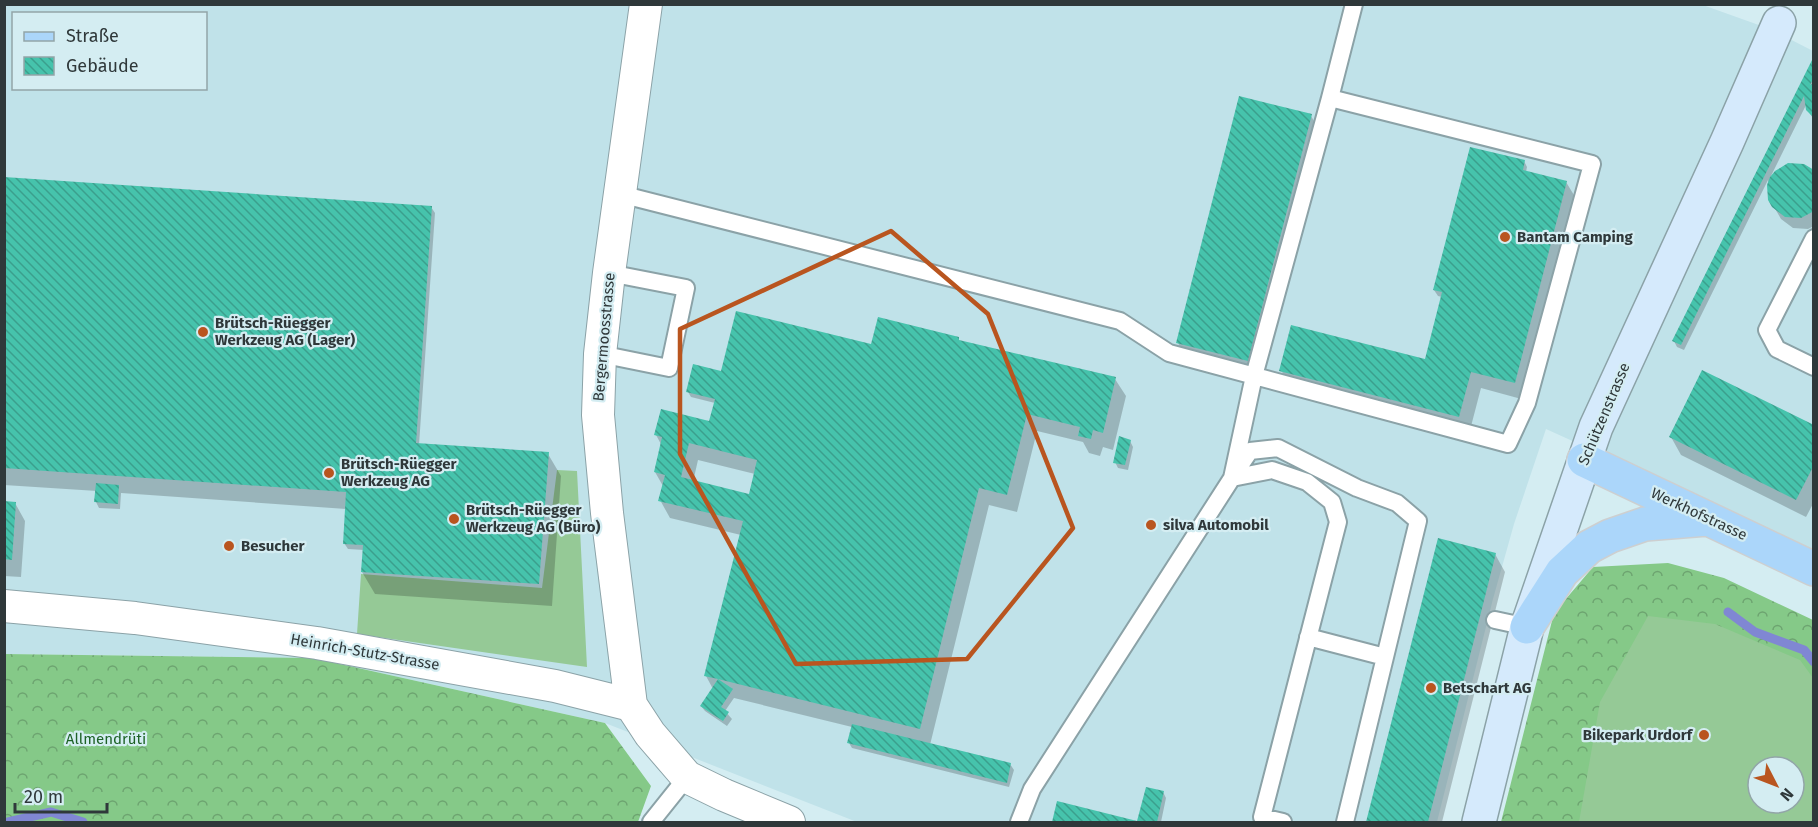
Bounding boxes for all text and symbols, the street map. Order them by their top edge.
legend [12,12,207,90]
text: Straße [66,25,119,47]
text: Gebäude [66,55,139,77]
place label: Bantam Camping [1517,228,1633,246]
marker: Bantam Camping [1498,230,1512,244]
street label: Bergermoosstrasse [589,272,619,402]
place label: Brütsch-Rüegger Werkzeug AG (Lager) [215,314,355,349]
marker: Brütsch-Rüegger Werkzeug AG (Lager) [196,325,210,339]
street label: Schützenstrasse [1574,360,1634,468]
place label: Brütsch-Rüegger Werkzeug AG [341,455,457,490]
marker: Brütsch-Rüegger Werkzeug AG [322,466,336,480]
street label: Werkhofstrasse [1648,484,1750,544]
place label: Brütsch-Rüegger Werkzeug AG (Büro) [466,501,601,536]
marker: Brütsch-Rüegger Werkzeug AG (Büro) [447,512,461,526]
place label: silva Automobil [1163,516,1269,534]
marker: silva Automobil [1144,518,1158,532]
place label: Besucher [241,537,305,555]
marker: Besucher [222,539,236,553]
street label: Heinrich-Stutz-Strasse [289,630,441,674]
place label: Betschart AG [1443,679,1531,697]
marker: Betschart AG [1424,681,1438,695]
place label: Bikepark Urdorf [1583,726,1694,744]
marker: Bikepark Urdorf [1697,728,1711,742]
park label: Allmendrüti [66,730,146,748]
north arrow [1746,755,1806,815]
scale bar [15,776,106,814]
text: N [1776,784,1797,805]
text: 20 m [24,786,63,808]

